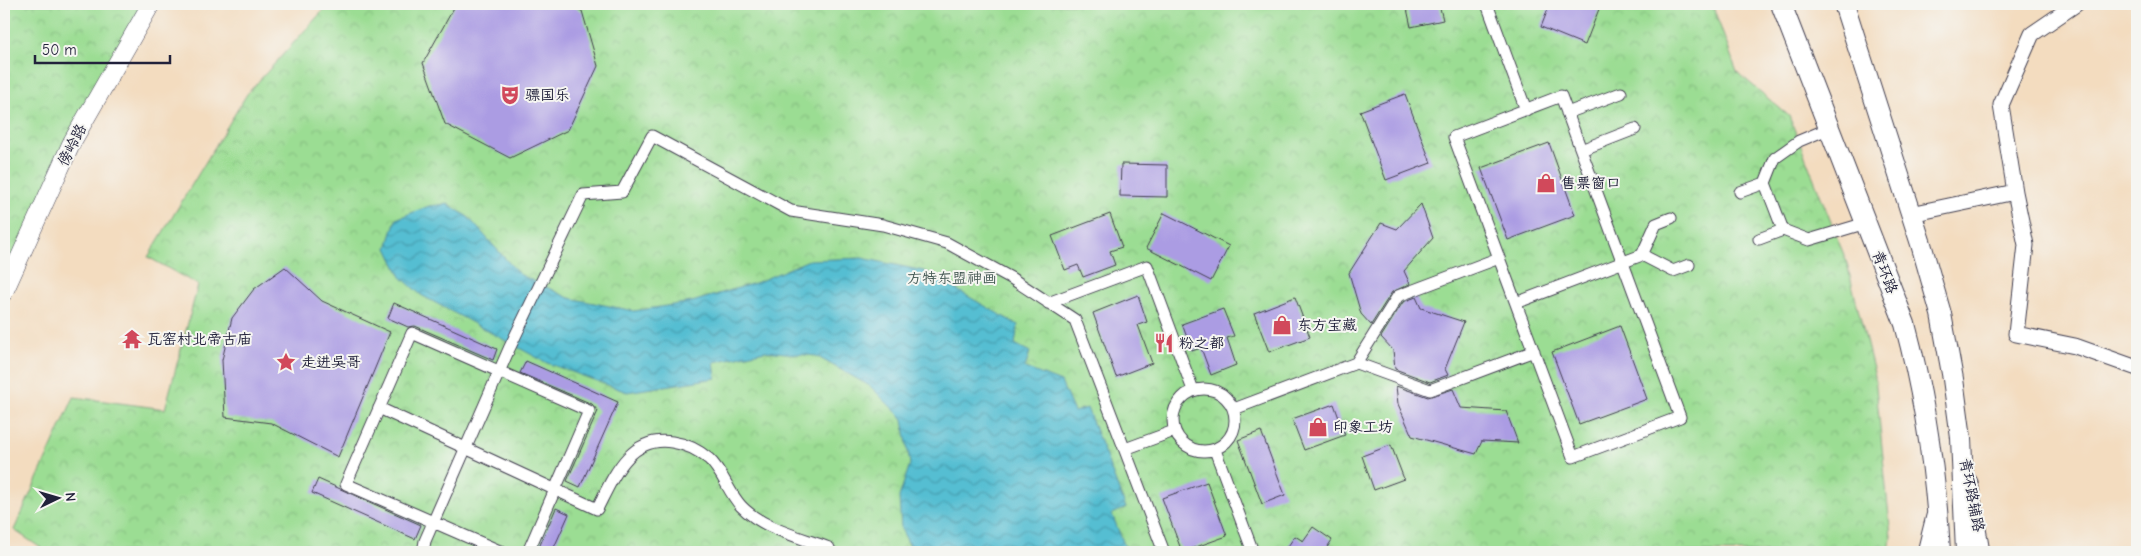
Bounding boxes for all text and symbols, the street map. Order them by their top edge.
scale bar [35,32,170,64]
text: 50 m [42,41,77,59]
theatre icon: 骠国乐 [499,84,521,106]
place label: 骠国乐 [525,86,570,104]
street label: 傍岭路 [54,121,90,169]
shop icon: 售票窗口 [1535,172,1557,194]
place label: 售票窗口 [1561,174,1621,192]
street label: 青环路 [1869,248,1901,296]
park label: 方特东盟神画 [907,269,997,287]
shop icon: 东方宝藏 [1271,314,1293,336]
place label: 东方宝藏 [1297,316,1357,334]
temple icon: 瓦窑村北帝古庙 [121,328,143,350]
place label: 瓦窑村北帝古庙 [147,330,252,348]
restaurant icon: 粉之都 [1153,332,1175,354]
place label: 粉之都 [1179,334,1224,352]
place icon: 走进吴哥 [275,351,297,373]
place label: 走进吴哥 [301,353,361,371]
shop icon: 印象工坊 [1307,416,1329,438]
place label: 印象工坊 [1333,418,1393,436]
street label: 青环路辅路 [1956,456,1988,534]
north arrow [32,474,82,524]
text: N [62,492,79,502]

